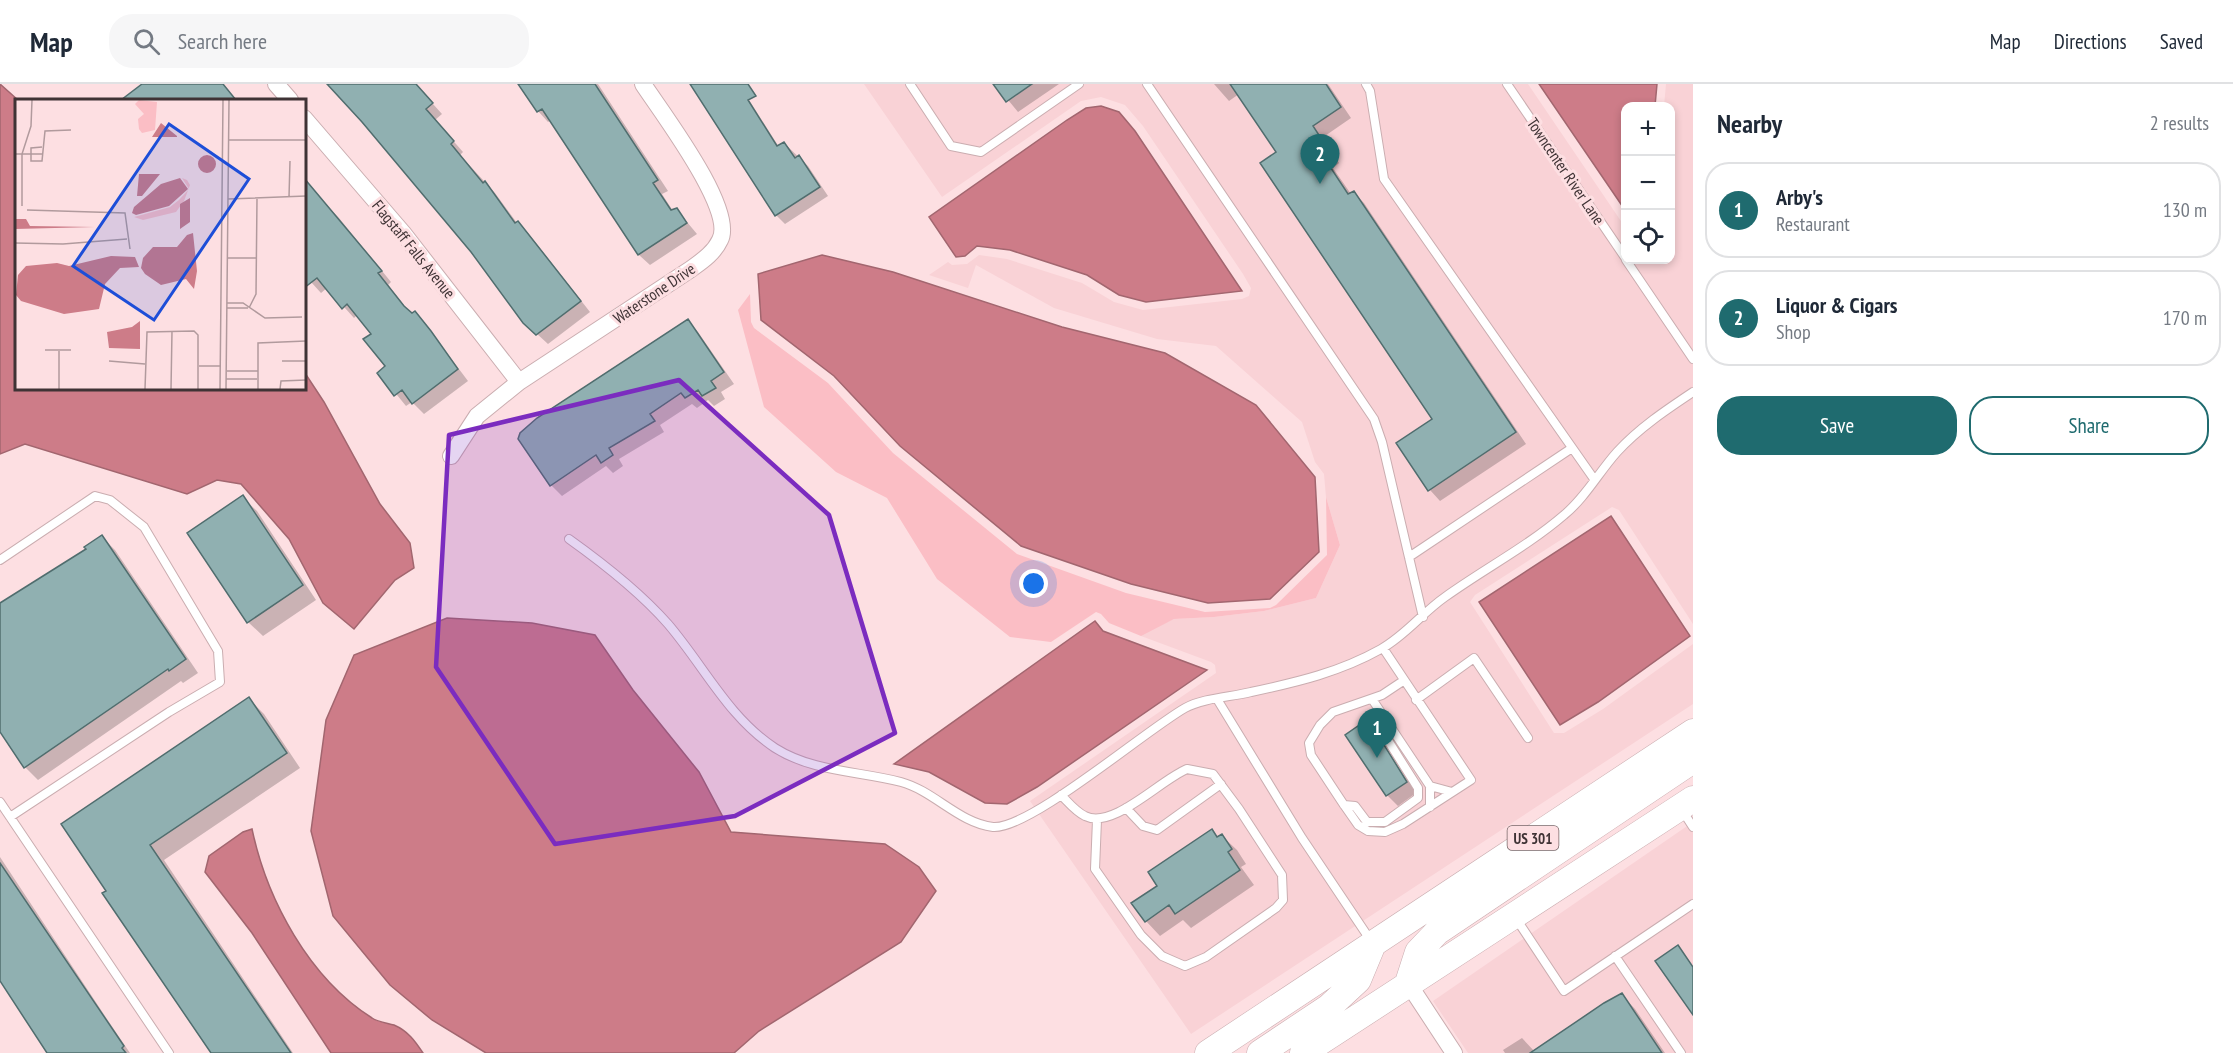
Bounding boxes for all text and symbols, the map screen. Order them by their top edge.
search box [109,14,529,68]
text: Map [30,23,73,60]
icon: search [130,25,163,58]
text: Search here [178,27,267,55]
text: Map [1990,28,2021,55]
text: Directions [2054,28,2127,55]
text: Saved [2160,28,2203,55]
inset map [15,99,306,390]
map controls [1621,102,1675,264]
button: + [1621,102,1675,156]
text: Nearby [1717,107,1782,140]
text: 2 results [2150,110,2209,136]
street label: Towncenter River Lane [1523,114,1609,228]
pin: 2 [1300,135,1340,184]
button: − [1621,156,1675,210]
text: Arby's [1776,183,1823,211]
street label: Flagstaff Falls Avenue [368,196,460,302]
text: 1 [1734,197,1743,223]
text: 130 m [2163,197,2207,223]
button: locate [1621,210,1675,264]
text: Restaurant [1776,211,1850,237]
street label: Waterstone Drive [609,258,699,328]
text: Liquor & Cigars [1776,291,1898,319]
text: 2 [1734,305,1743,331]
text: 170 m [2163,305,2207,331]
text: Shop [1776,319,1811,345]
button: Save [1717,396,1957,455]
button: Share [1969,396,2209,455]
your location [1019,569,1048,598]
pin: 1 [1358,708,1396,758]
road number: US 301 [1508,826,1558,850]

